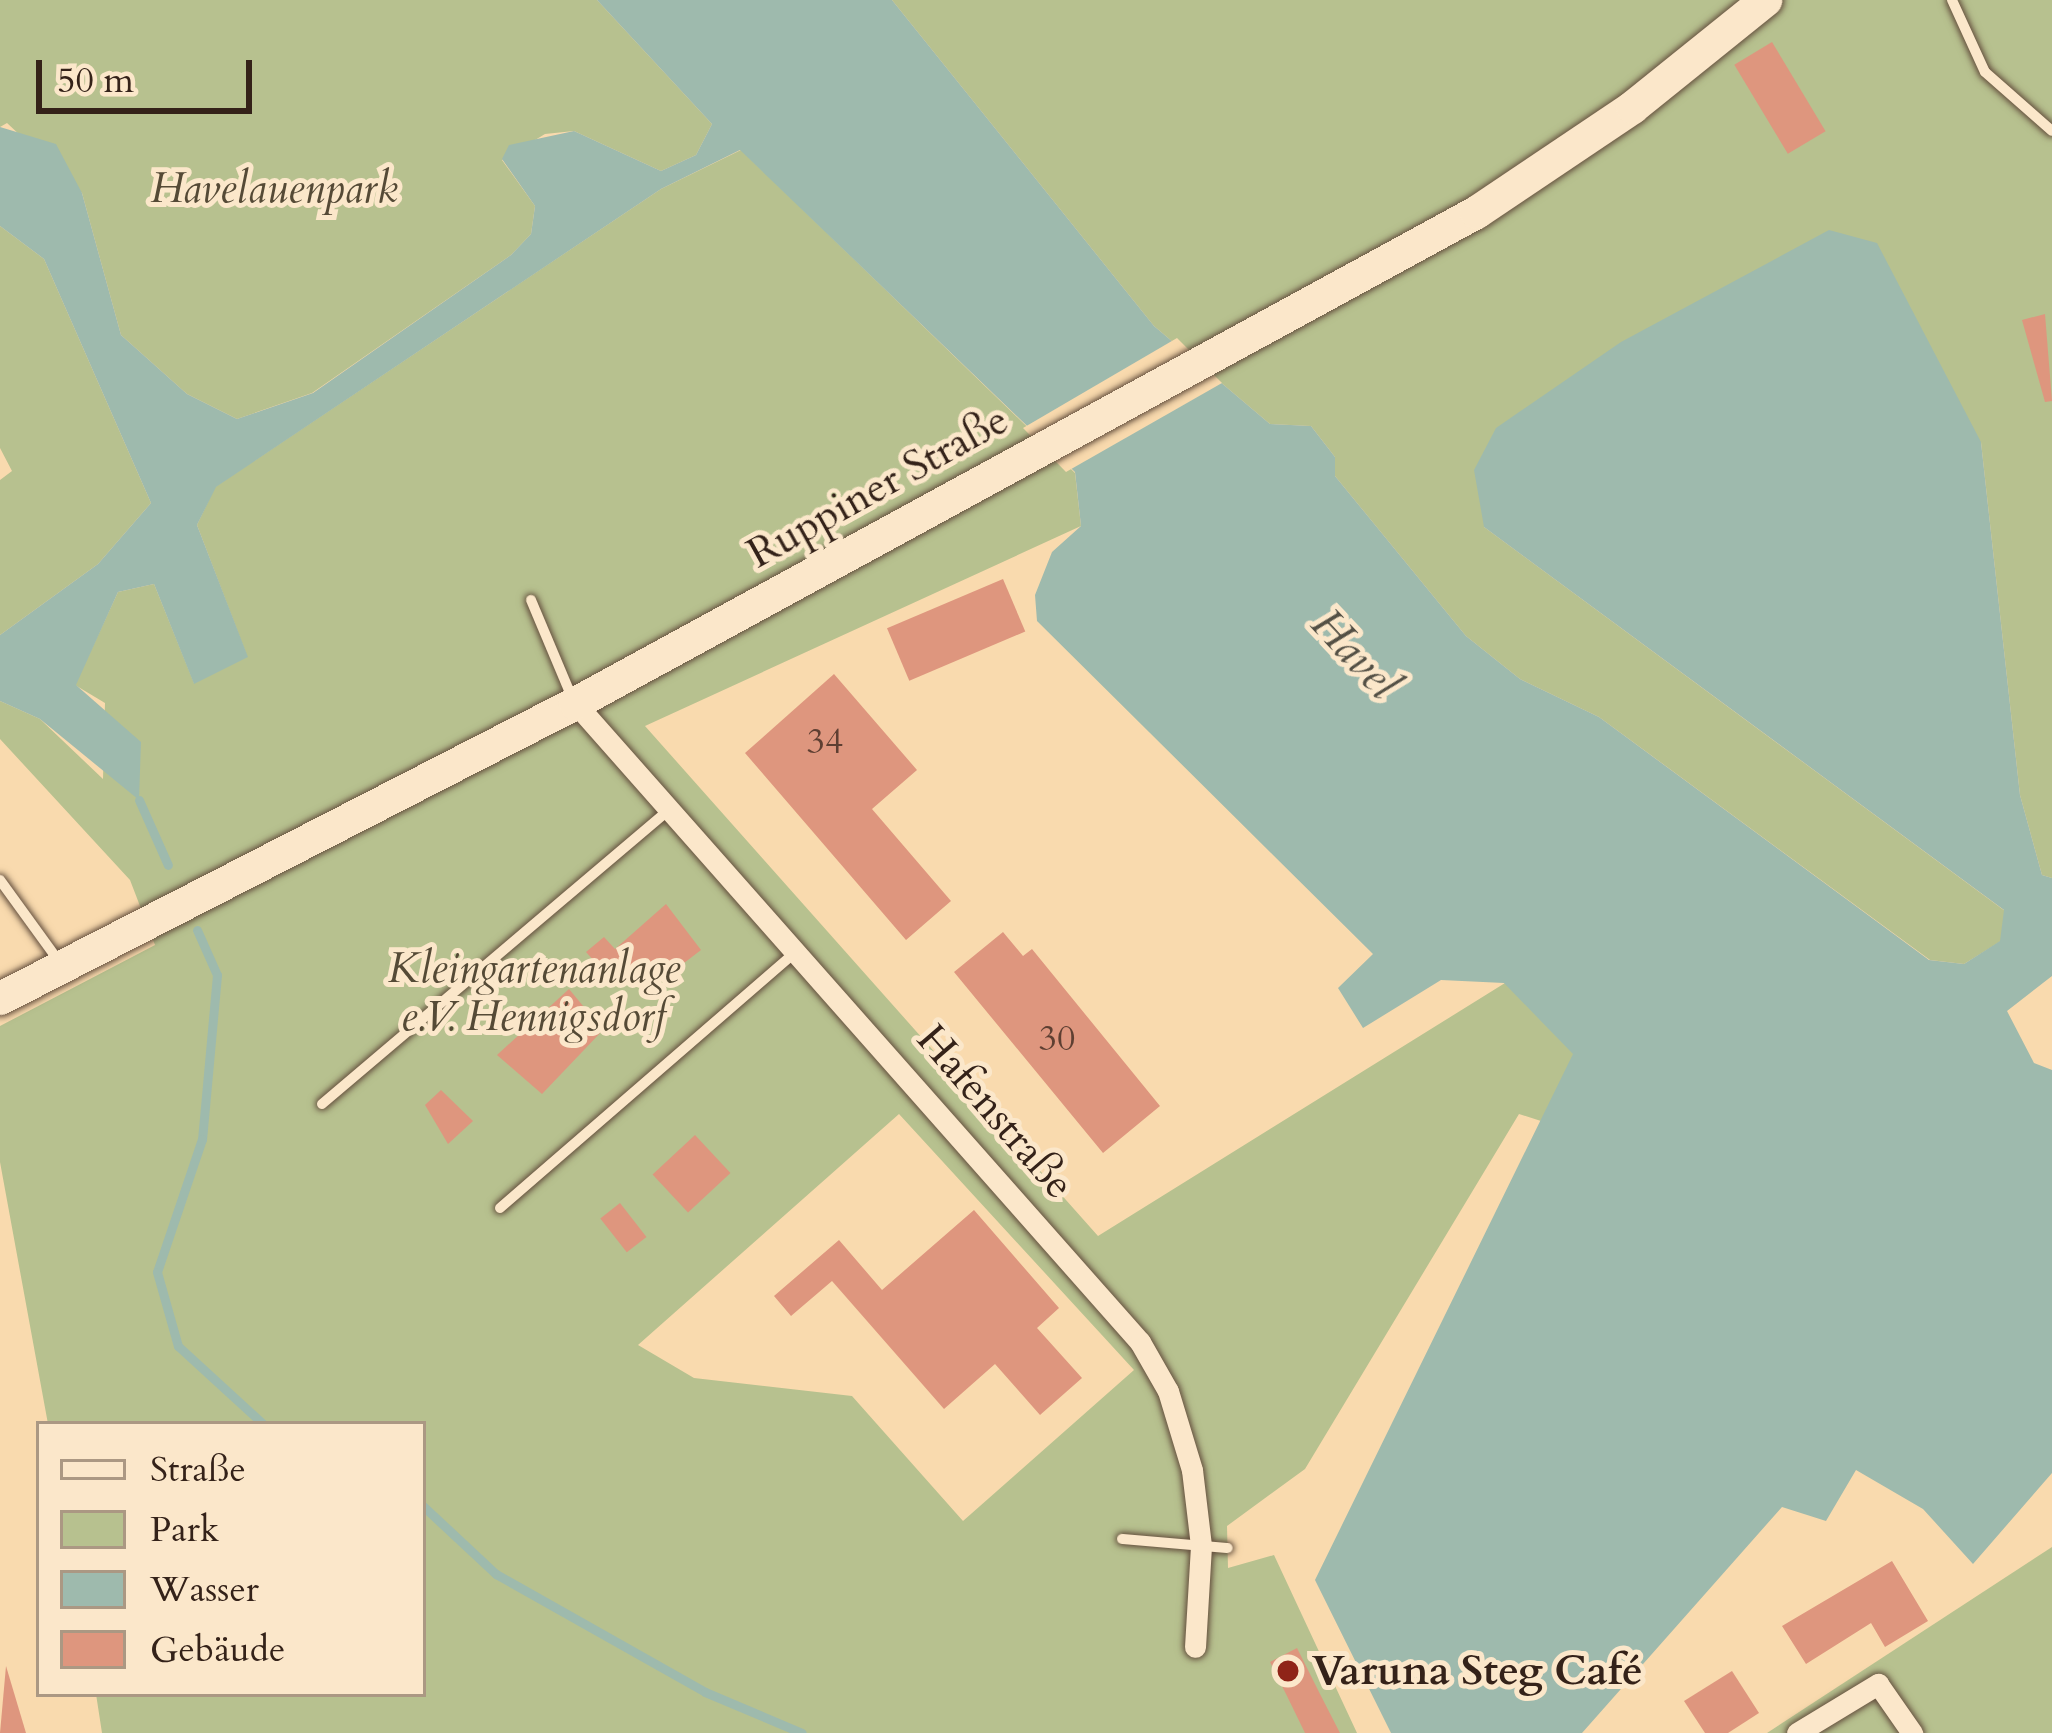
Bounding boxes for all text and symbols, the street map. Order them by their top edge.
scale bar [42,36,258,110]
text: 50 m [57,56,134,105]
park label: Havelauenpark [150,164,398,214]
street label: Ruppiner Straße [739,395,1017,579]
water label: Havel [1300,597,1410,711]
house number: 34 [807,720,843,764]
park label: Kleingartenanlage e.V. Hennigsdorf [388,944,680,1042]
street label: Hafenstraße [906,1015,1084,1209]
house number: 30 [1039,1017,1075,1061]
legend [36,1421,426,1697]
text: Straße [150,1445,246,1494]
text: Park [150,1505,219,1554]
text: Wasser [150,1565,259,1614]
text: Gebäude [150,1625,285,1674]
place label: Varuna Steg Café [1312,1646,1643,1696]
marker: Varuna Steg Café [1275,1658,1301,1684]

